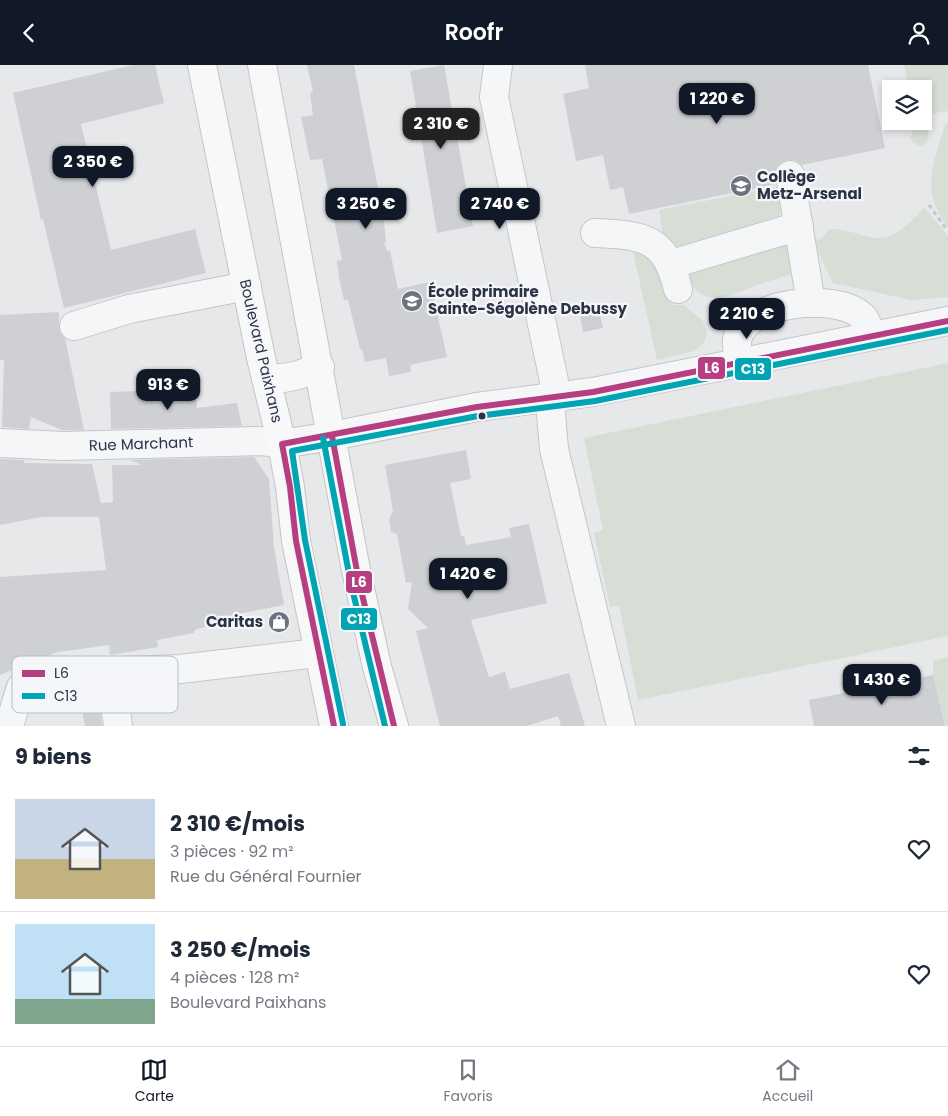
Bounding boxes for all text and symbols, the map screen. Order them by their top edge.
text: Roofr [445,17,503,48]
icon: back [15,19,43,47]
icon: person [905,19,933,47]
map controls [882,80,932,130]
button: layers [882,80,932,130]
pin: 1 220 € [671,83,763,125]
text: 1 220 € [690,87,744,110]
pin: 2 310 € [395,107,487,150]
text: 2 310 € [414,112,468,135]
pin: 2 350 € [47,145,139,188]
text: 2 350 € [63,150,123,173]
place label: Collège Metz-Arsenal [757,166,862,204]
school or university icon: Collège Metz-Arsenal [729,174,753,198]
pin: 3 250 € [320,187,412,230]
pin: 2 740 € [454,187,546,230]
text: 3 250 € [336,192,396,215]
text: 2 740 € [471,192,529,215]
street label: Boulevard Paixhans [235,277,288,425]
place label: École primaire Sainte-Ségolène Debussy [428,281,628,319]
school or university icon: École primaire Sainte-Ségolène Debussy [400,289,424,313]
pin: 2 210 € [701,297,793,340]
text: 2 210 € [720,302,774,325]
line badge: L6 [697,356,726,380]
line badge: C13 [734,357,772,381]
text: L6 [704,358,720,378]
text: C13 [741,359,765,379]
pin: 913 € [133,369,203,411]
text: 913 € [147,373,189,396]
unlabelled marker [477,411,487,421]
street label: Rue Marchant [88,431,194,456]
pin: 1 420 € [422,557,514,600]
text: 1 420 € [440,562,496,585]
line badge: L6 [345,570,373,594]
text: L6 [351,572,367,592]
line badge: C13 [340,607,378,631]
text: C13 [347,609,371,629]
shop icon: Caritas [267,610,291,634]
place label: Caritas [206,611,263,632]
legend [12,656,178,713]
text: L6 [54,663,69,683]
pin: 1 430 € [836,663,928,706]
text: 1 430 € [854,668,910,691]
text: C13 [54,686,78,706]
text: 9 biens [15,742,92,771]
icon: filters [905,742,933,770]
text: 2 310 €/mois [170,809,305,838]
icon: home [55,819,115,879]
icon: heart [905,835,933,863]
text: 3 pièces · 92 m² [170,840,294,863]
text: Rue du Général Fournier [170,865,362,888]
text: 3 250 €/mois [170,935,311,964]
icon: home [55,944,115,1004]
icon: heart [905,960,933,988]
text: 4 pièces · 128 m² [170,966,299,989]
text: Boulevard Paixhans [170,991,326,1014]
tab: Carte [135,1056,174,1107]
tab: Favoris [443,1056,493,1107]
tab: Accueil [762,1056,813,1107]

